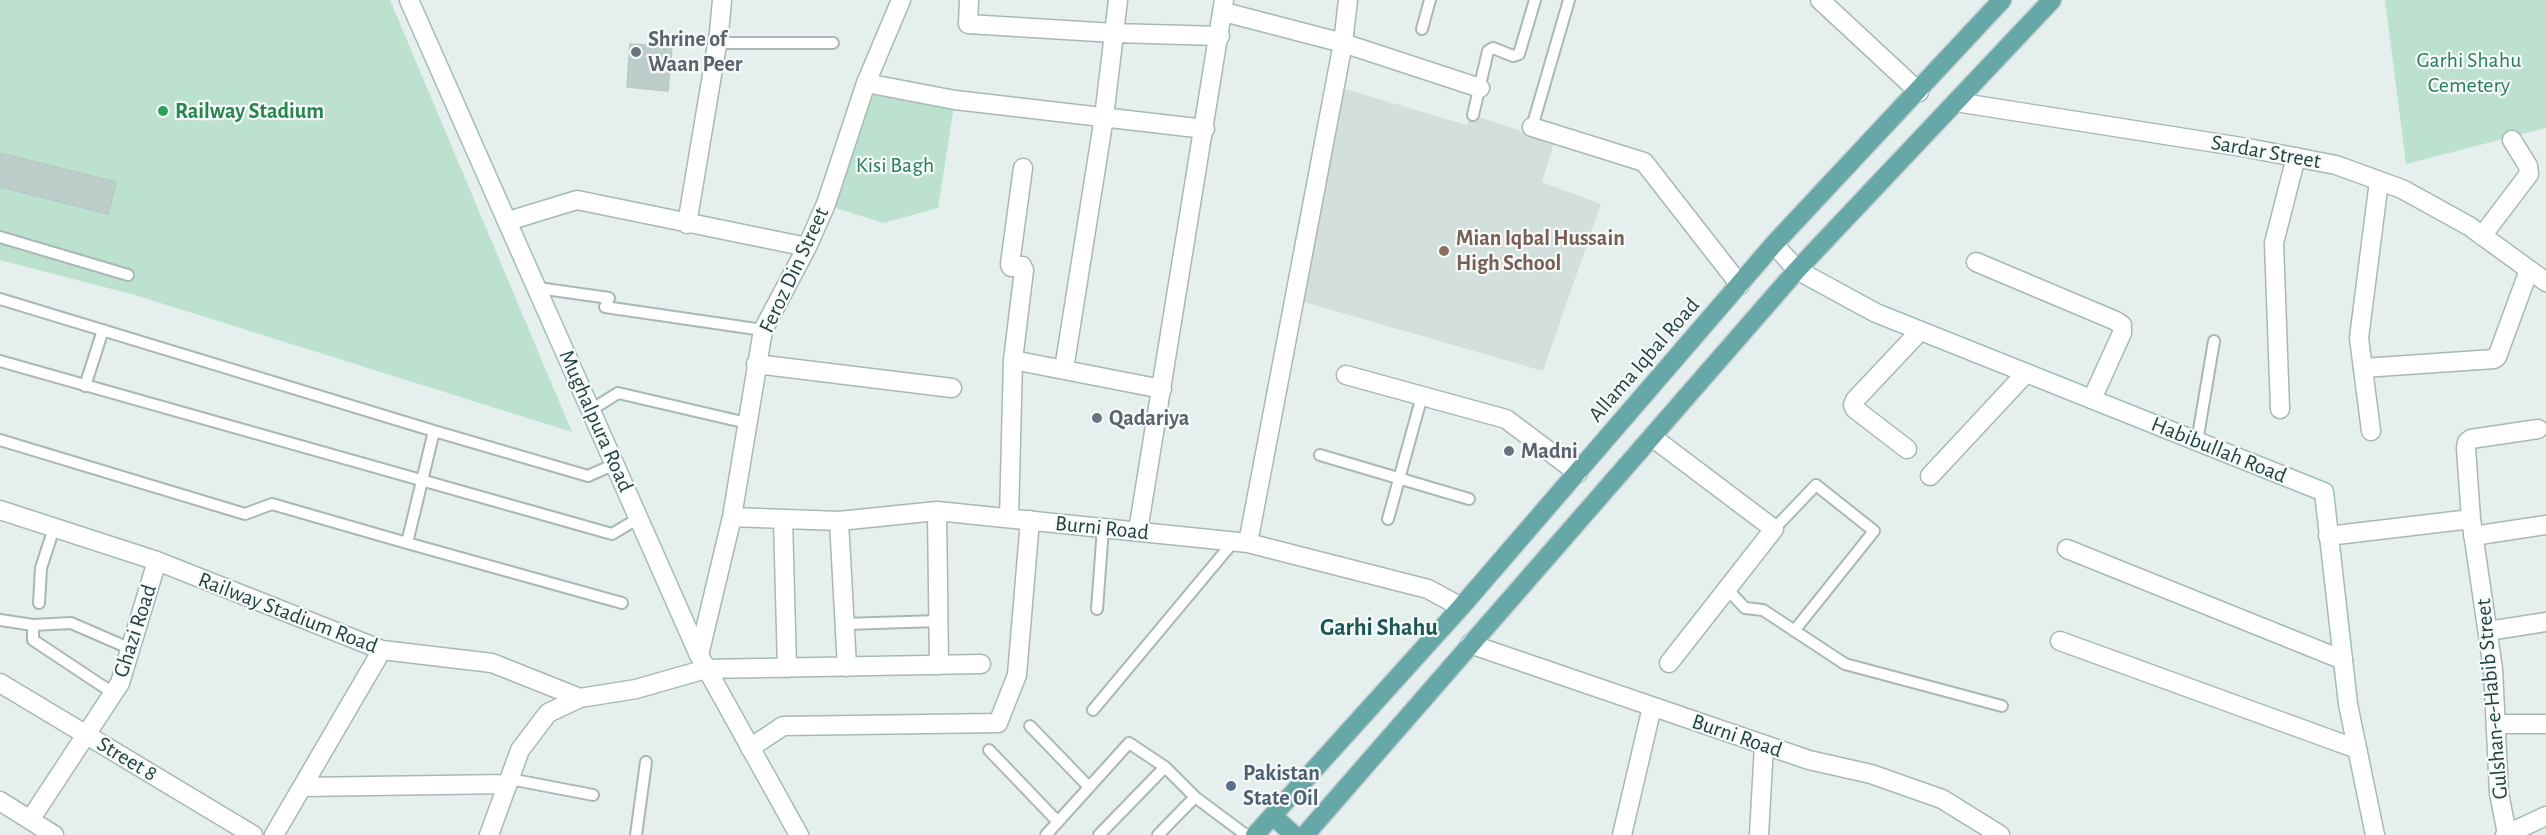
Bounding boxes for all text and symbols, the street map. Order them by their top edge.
place label: Shrine of Waan Peer [648,26,743,78]
marker: Shrine of Waan Peer [629,45,643,59]
park label: Garhi Shahu Cemetery [2417,47,2521,98]
place label: Railway Stadium [175,98,324,124]
marker: Railway Stadium [156,104,170,118]
street label: Sardar Street [2209,129,2323,175]
park label: Kisi Bagh [856,152,934,178]
street label: Feroz Din Street [753,203,835,337]
place label: Mian Iqbal Hussain High School [1456,225,1625,276]
marker: Mian Iqbal Hussain High School [1437,244,1451,258]
street label: Allama Iqbal Road [1583,293,1705,427]
street label: Mughalpura Road [553,346,639,496]
place label: Qadariya [1109,405,1189,431]
marker: Qadariya [1090,411,1104,425]
street label: Habibullah Road [2147,411,2291,489]
place label: Madni [1521,438,1578,464]
marker: Madni [1502,444,1516,458]
street label: Burni Road [1054,510,1150,546]
street label: Railway Stadium Road [194,567,382,659]
street label: Ghazi Road [108,581,162,681]
street label: Gulshan-e-Habib Street [2470,598,2514,800]
district label: Garhi Shahu [1320,614,1438,642]
street label: Burni Road [1688,708,1786,764]
street label: Street 8 [92,731,162,787]
place label: Pakistan State Oil [1243,760,1320,812]
marker: Pakistan State Oil [1224,779,1238,793]

